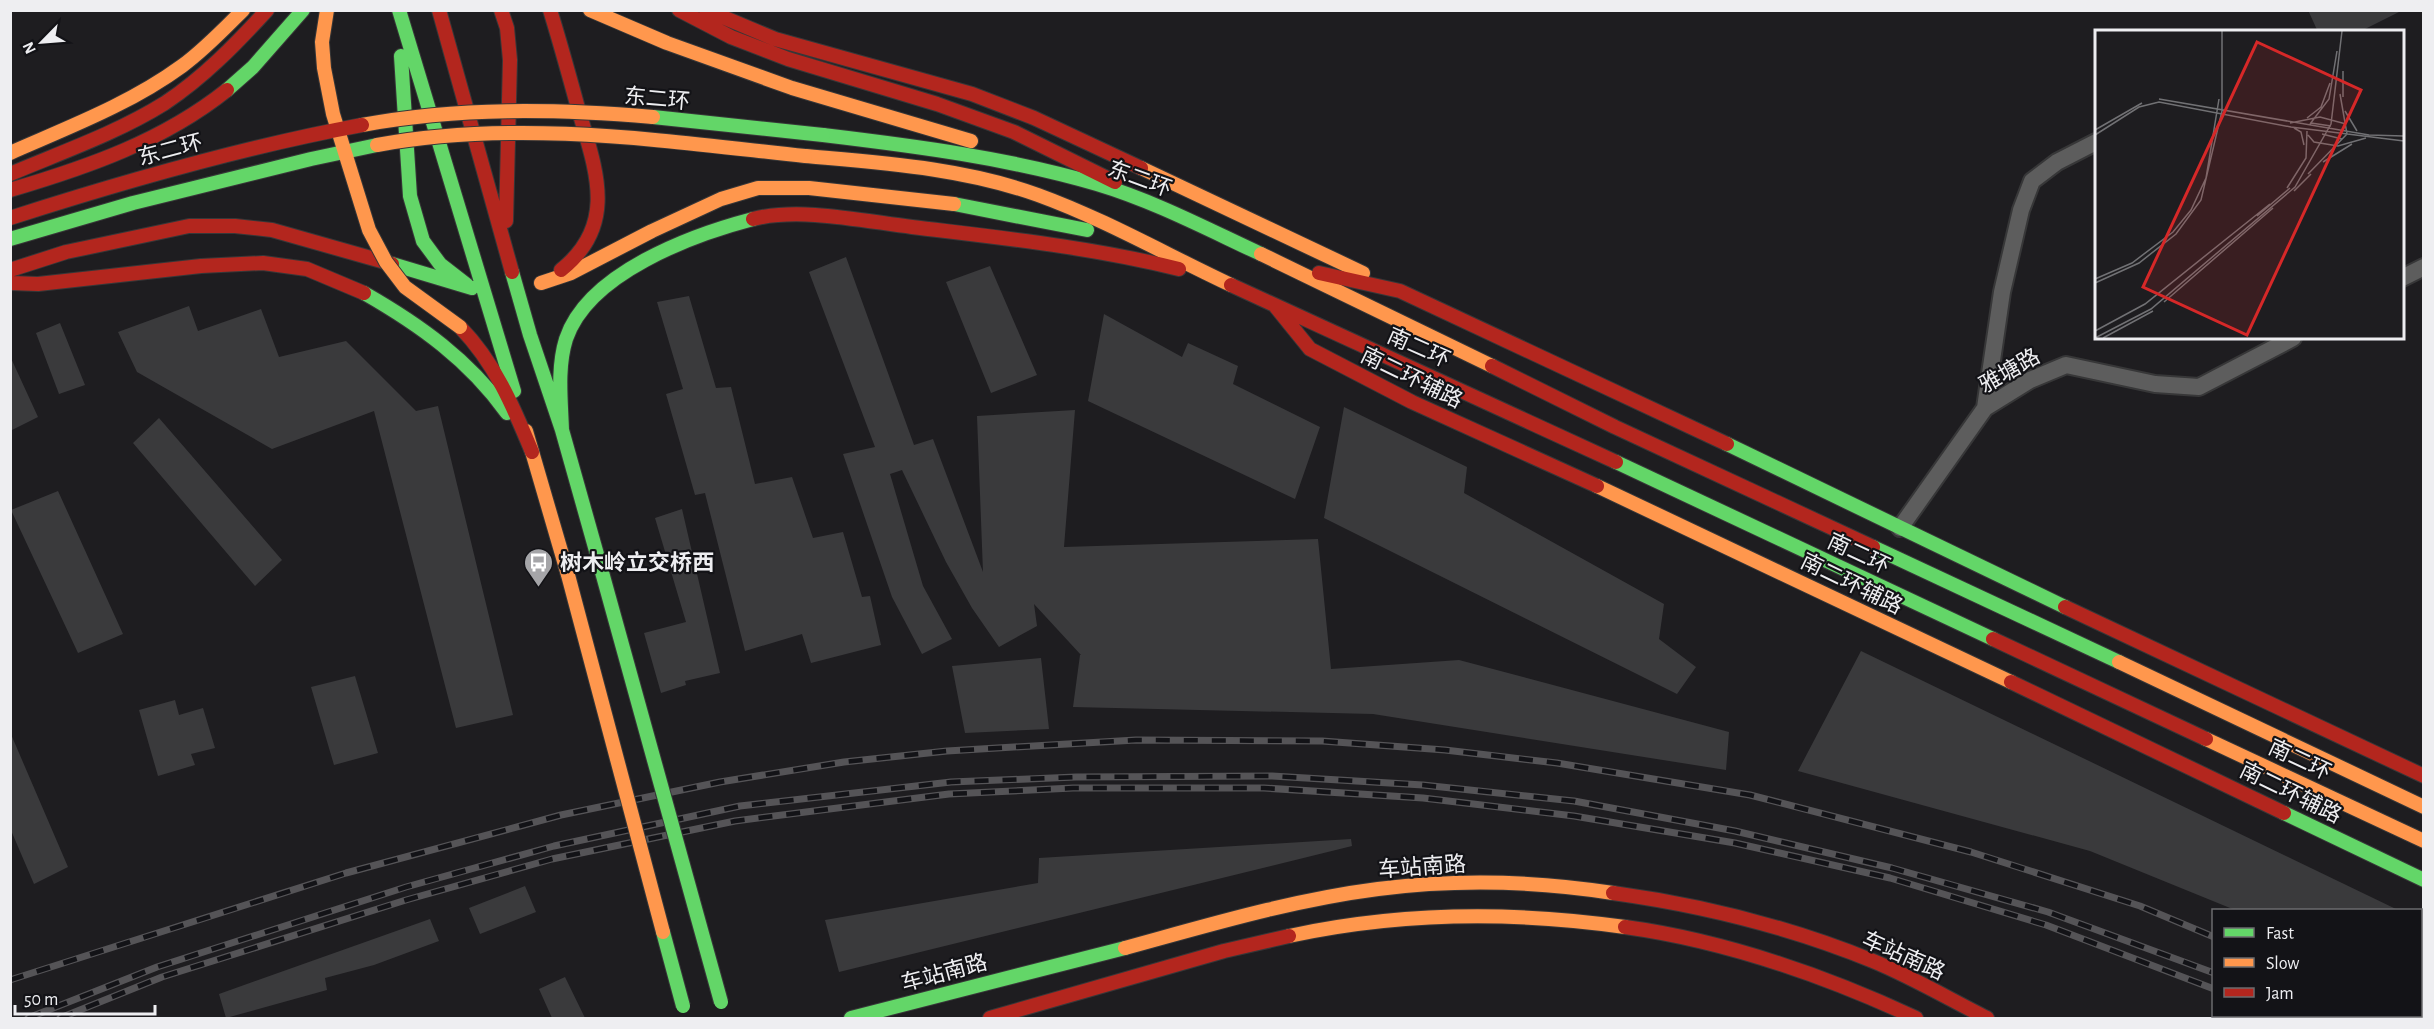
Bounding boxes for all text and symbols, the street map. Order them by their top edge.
north arrow [12,12,72,72]
inset map [2095,30,2404,339]
text: N [20,39,39,56]
street label: 东二环 [623,84,691,113]
street label: 东二环 [135,130,205,169]
street label: 东二环 [1105,156,1175,201]
street label: 南二环 [1384,324,1454,371]
street label: 南二环辅路 [1357,343,1466,412]
street label: 雅塘路 [1975,344,2044,397]
street label: 南二环 [1824,529,1894,578]
bus stop icon: 树木岭立交桥西 [523,546,555,588]
street label: 南二环辅路 [1797,549,1906,618]
place label: 树木岭立交桥西 [560,550,714,574]
street label: 南二环 [2265,735,2335,784]
street label: 南二环辅路 [2236,758,2345,827]
street label: 车站南路 [1377,852,1467,881]
legend [2212,909,2422,1017]
text: Fast [2266,925,2294,943]
street label: 车站南路 [1859,927,1949,984]
street label: 车站南路 [899,950,990,995]
text: Slow [2266,955,2299,973]
scale bar [15,978,154,1016]
text: Jam [2266,985,2294,1003]
text: 50 m [24,991,58,1009]

